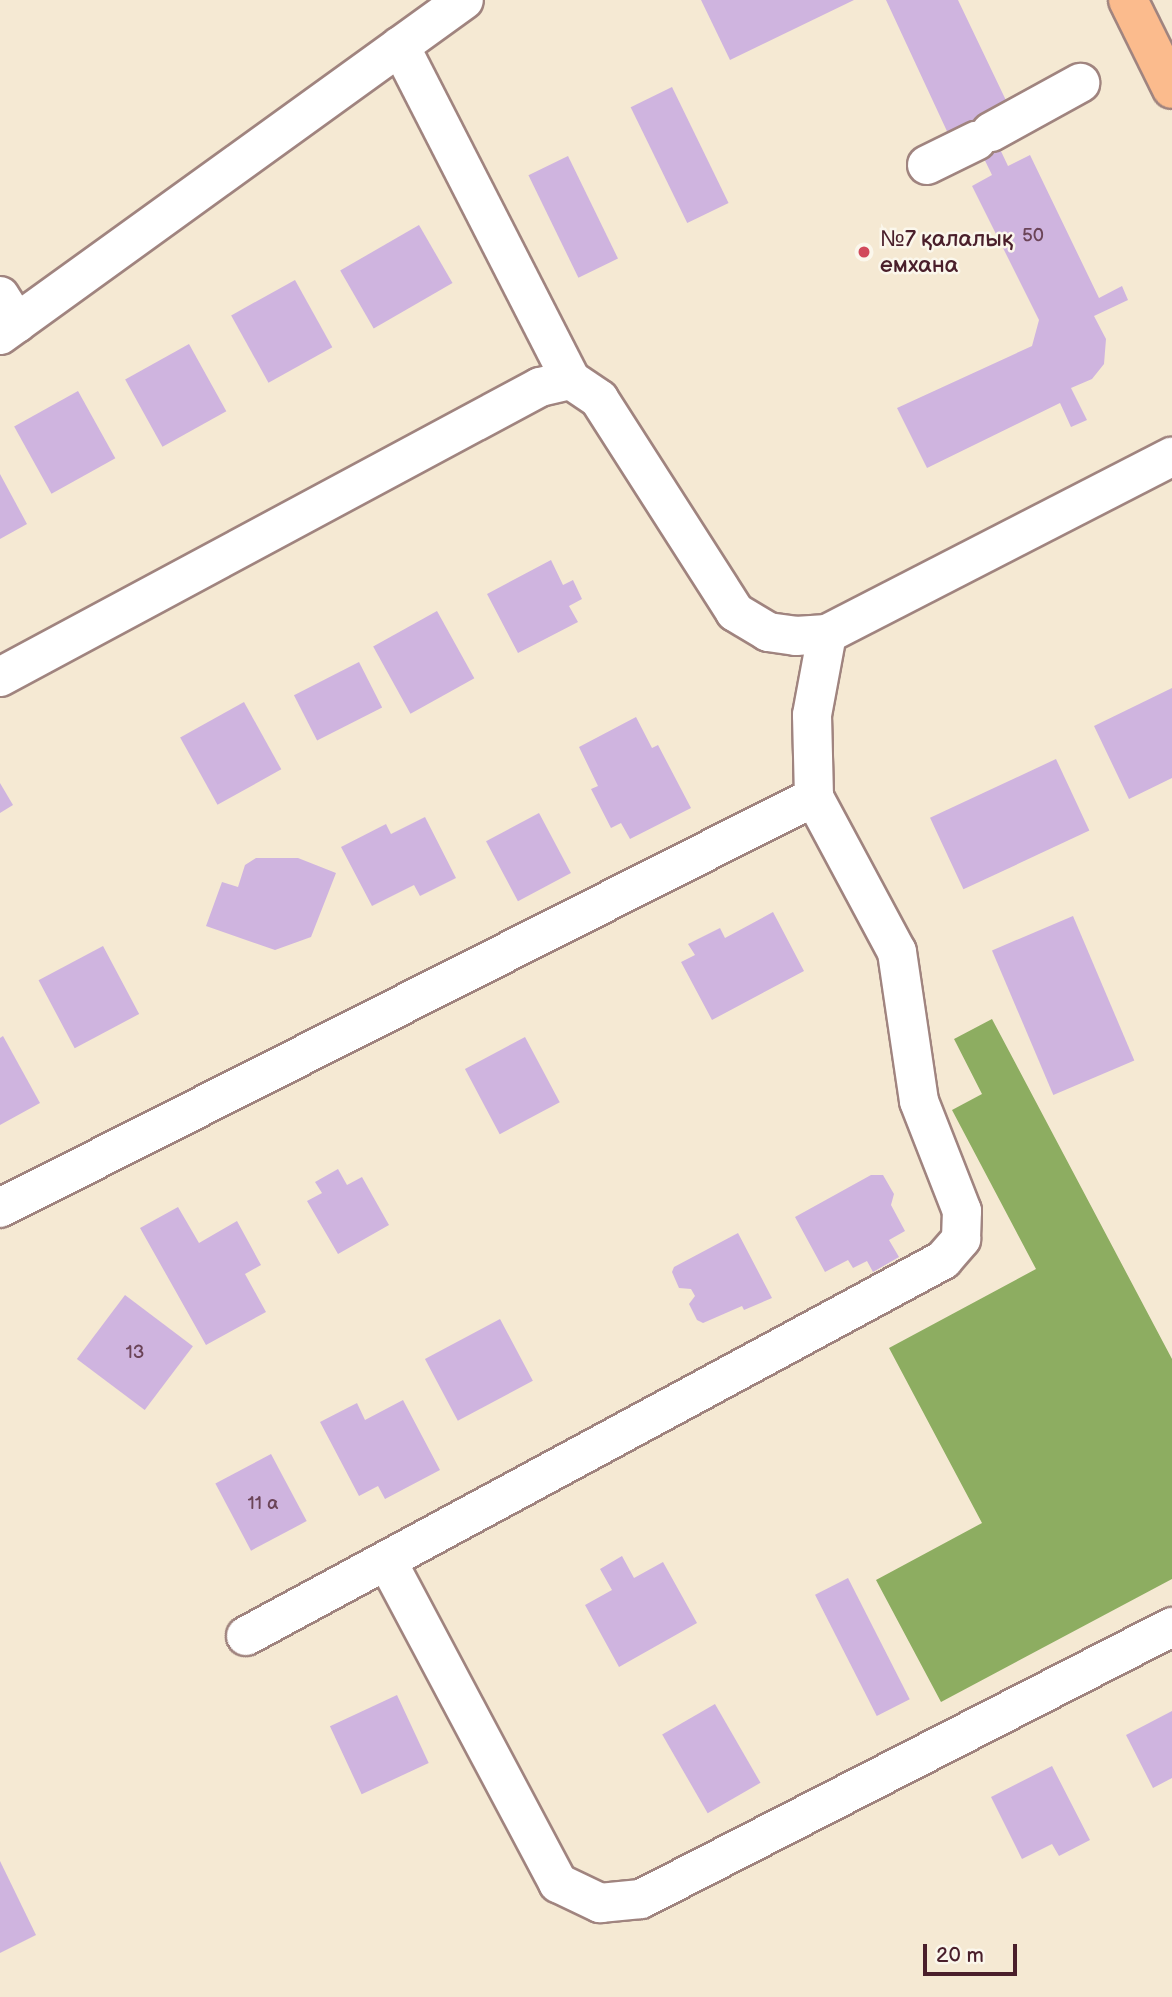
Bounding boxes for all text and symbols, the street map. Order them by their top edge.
place label: №7 қалалық емхана [880,225,1015,279]
house number: 50 [1022,225,1044,247]
marker: №7 қалалық емхана [854,242,874,262]
house number: 13 [125,1342,145,1364]
house number: 11 а [247,1493,279,1515]
scale bar [927,1930,1021,1974]
text: 20 m [936,1943,984,1968]

